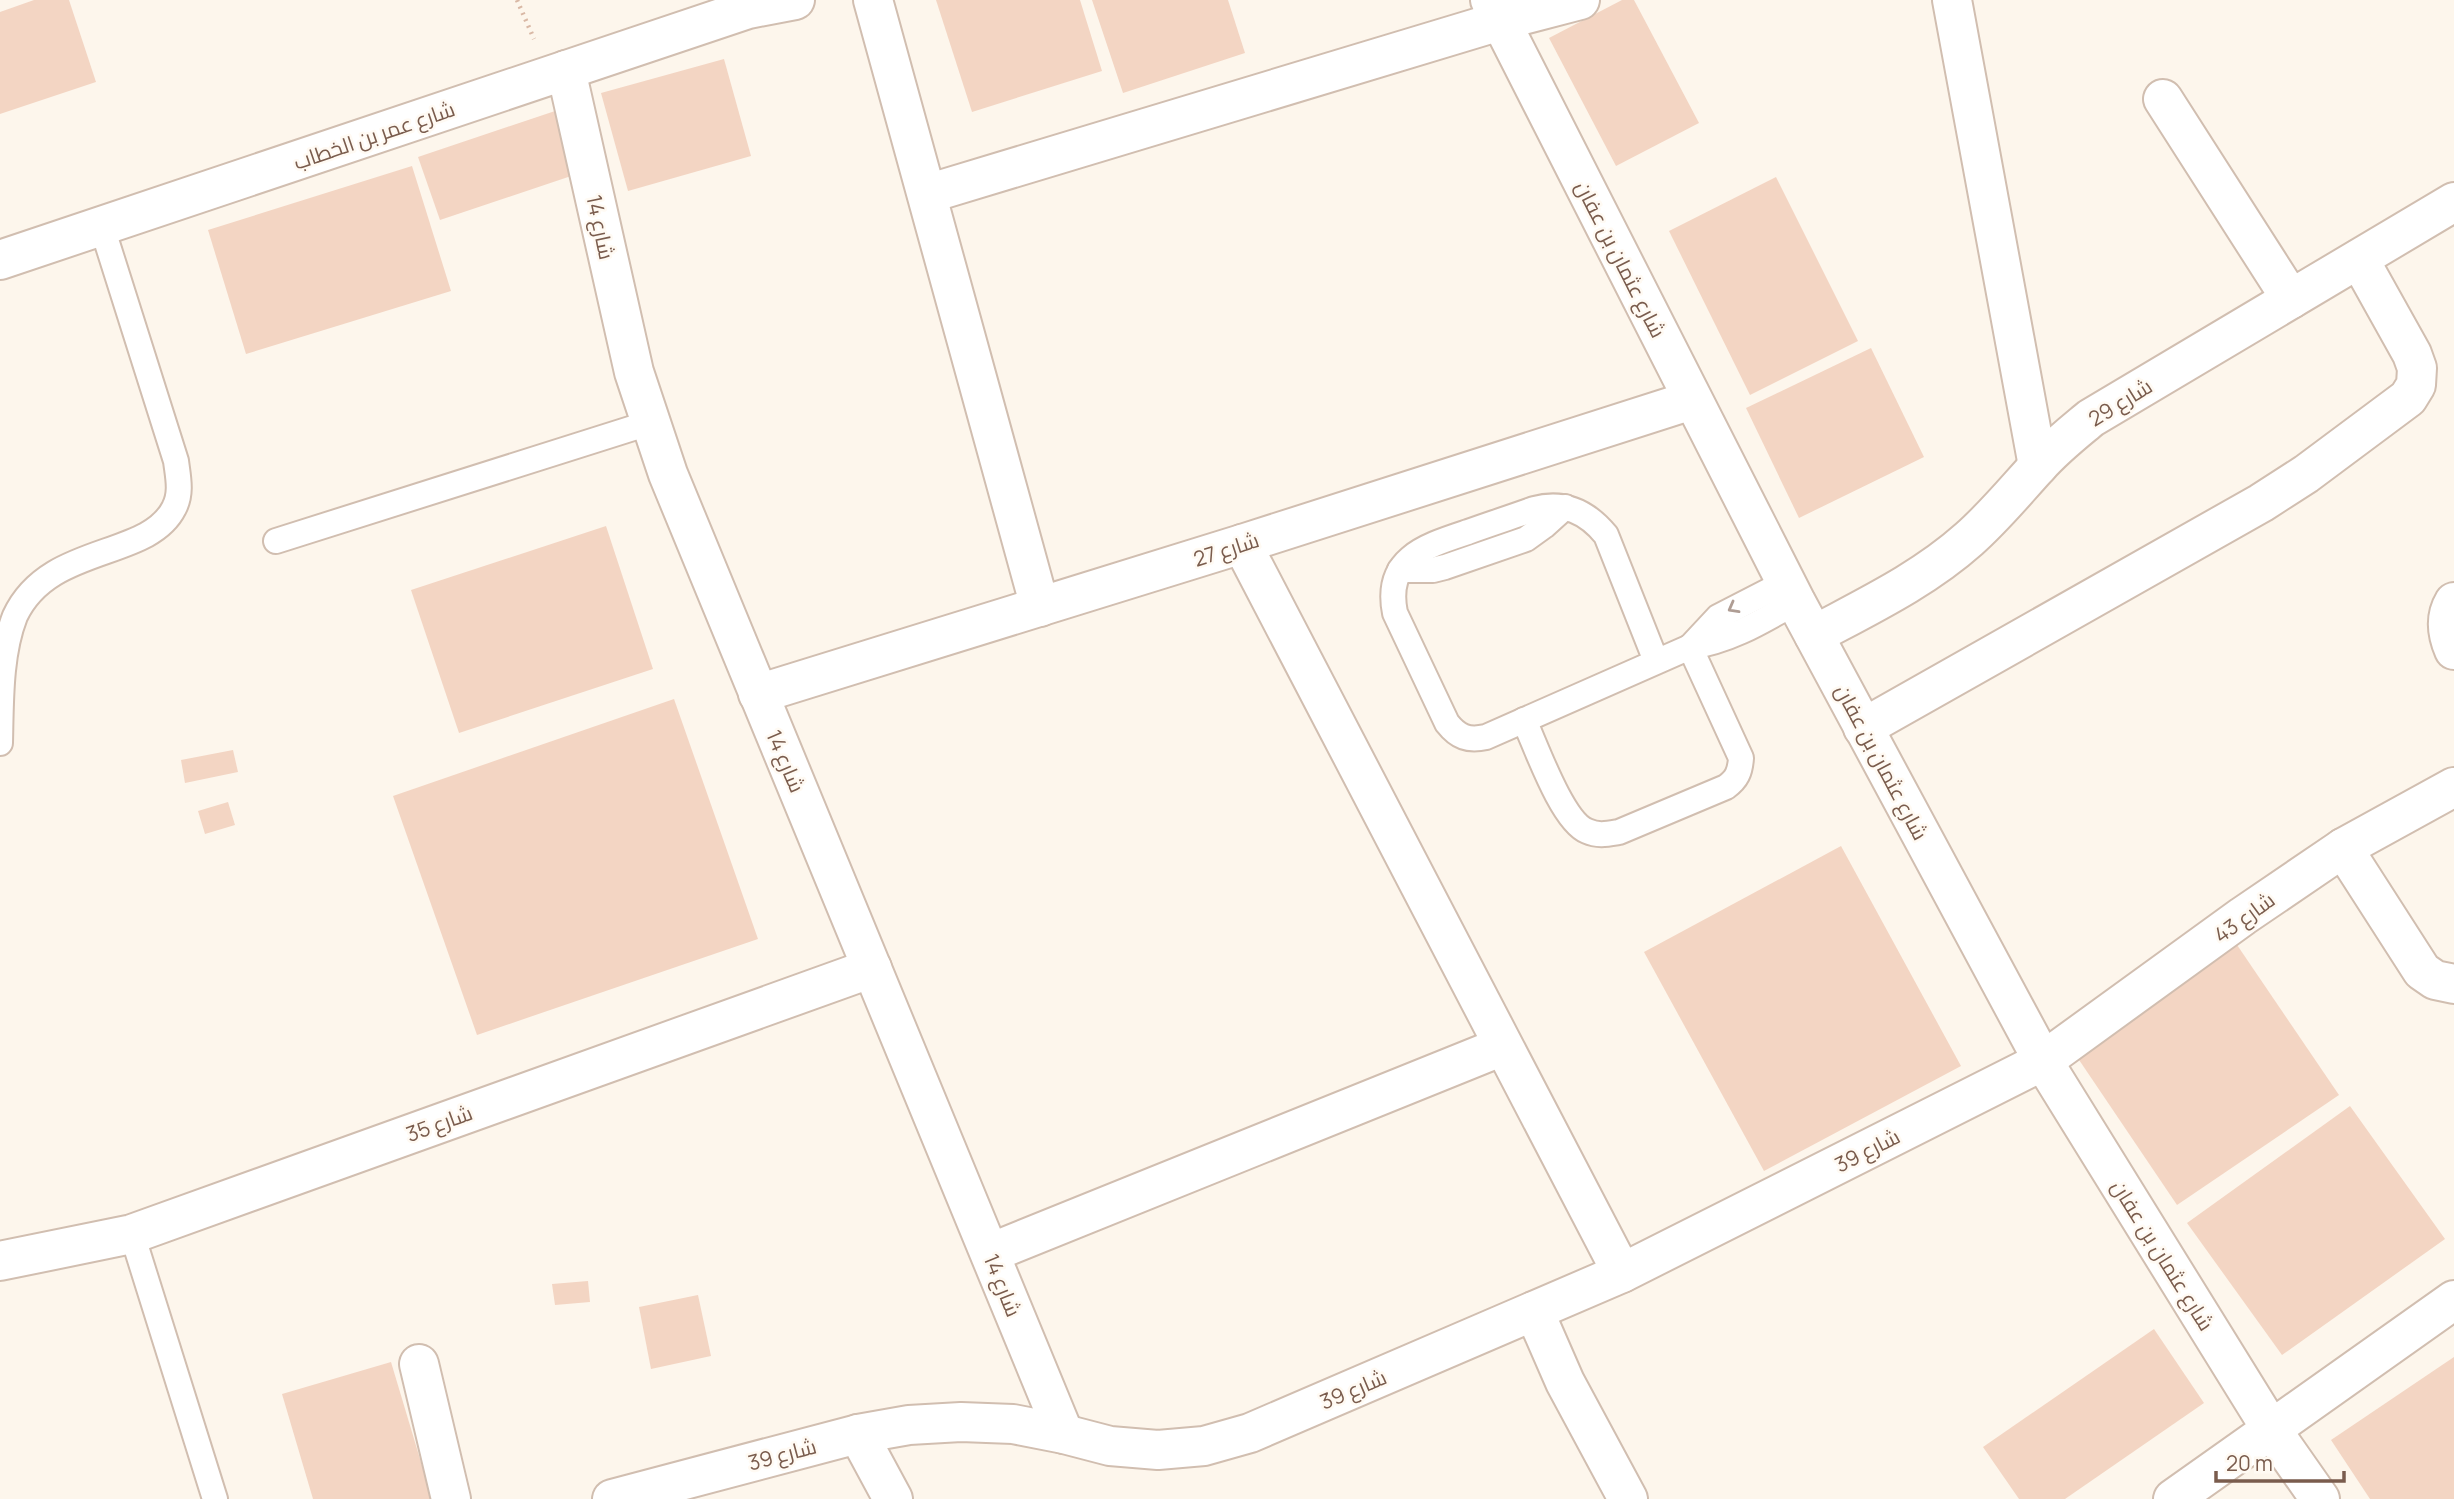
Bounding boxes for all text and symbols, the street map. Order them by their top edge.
street label: شارع عمر بن الخطاب [290,94,459,177]
street label: شارع عثمان بن عفان [1568,176,1673,343]
street label: شارع 14 [580,192,621,262]
street label: شارع 29 [2083,372,2158,433]
street label: شارع 27 [1190,525,1263,574]
one-way arrow [1728,600,1741,614]
street label: شارع عثمان بن عفان [1828,679,1935,845]
street label: شارع 14 [759,725,812,797]
street label: شارع 43 [2208,885,2281,949]
street label: شارع 35 [402,1098,476,1149]
street label: شارع 39 [1830,1122,1905,1179]
street label: شارع عثمان بن عفان [2105,1174,2221,1336]
street label: شارع 14 [977,1249,1028,1321]
street label: شارع 39 [1316,1363,1391,1416]
street label: شارع 39 [745,1431,819,1477]
scale bar [2216,1440,2344,1484]
text: 20 m [2226,1449,2273,1477]

